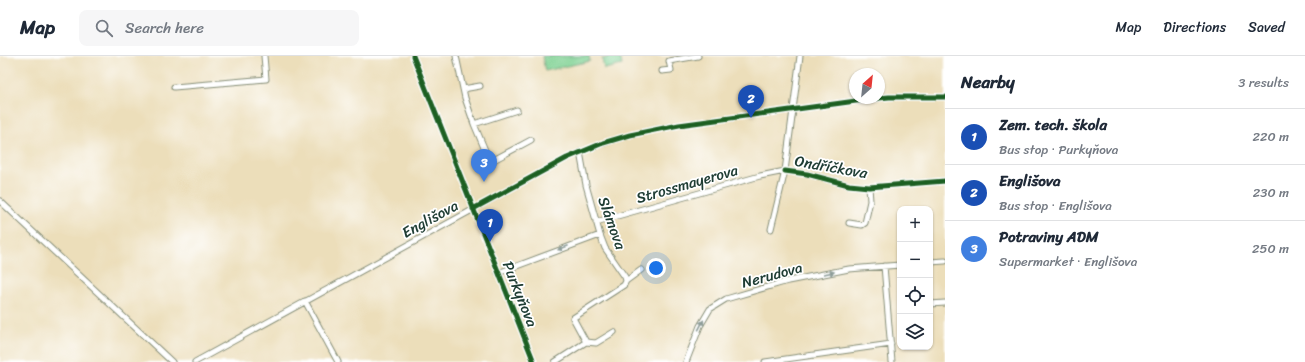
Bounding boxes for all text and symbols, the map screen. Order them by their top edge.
search box [79,10,359,46]
text: Map [20,11,55,44]
text: Search here [125,15,204,41]
text: Map [1115,15,1141,40]
text: Directions [1163,15,1226,40]
text: Saved [1248,15,1285,40]
icon: search [93,17,115,39]
text: Nearby [961,67,1015,97]
north arrow [849,68,885,104]
text: 3 results [1238,71,1289,94]
pin: 2 [738,85,764,118]
text: Zem. tech. škola [999,112,1107,138]
text: 1 [971,125,977,148]
text: 220 m [1252,125,1289,148]
text: Bus stop · Purkyňova [999,138,1118,161]
street label: Ondříčkova [793,148,870,186]
pin: 3 [471,149,497,182]
street label: Strossmayerova [633,157,742,211]
text: Englišova [999,168,1060,194]
text: 2 [970,181,978,204]
text: 230 m [1253,181,1289,204]
street label: Englišova [397,193,464,245]
street label: Slámova [590,193,634,254]
text: Bus stop · Englišova [999,194,1112,217]
map controls [897,206,933,350]
button: + [897,206,933,242]
pin: 1 [477,209,503,242]
text: Potraviny ADM [999,224,1098,250]
text: 3 [970,237,978,260]
text: 250 m [1252,237,1289,260]
button: − [897,242,933,278]
one-way arrow [557,246,569,252]
text: Supermarket · Englišova [999,250,1137,273]
street label: Nerudova [739,254,806,296]
street label: Purkyňova [495,257,545,331]
your location [646,258,666,278]
one-way arrow [823,270,836,276]
button: locate [897,278,933,314]
button: layers [897,314,933,350]
one-way arrow [698,319,704,331]

